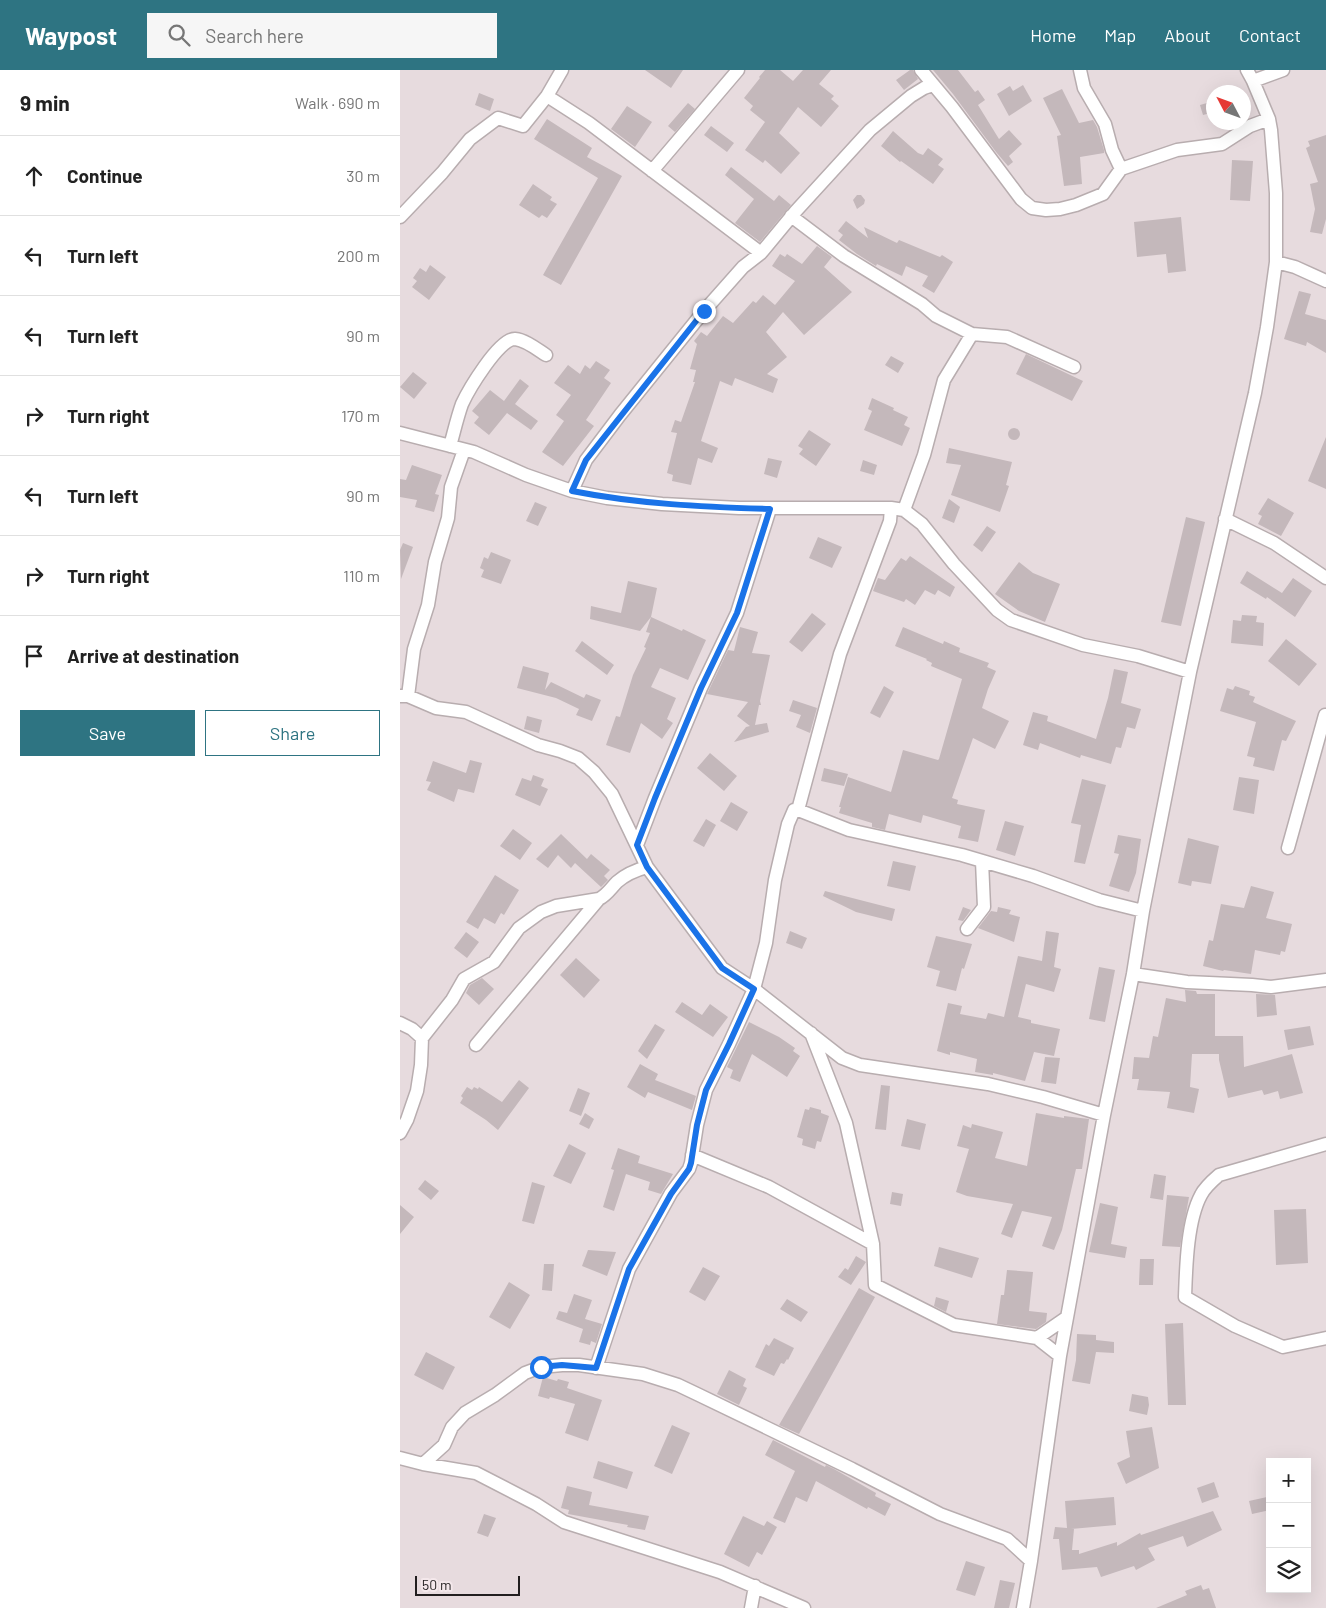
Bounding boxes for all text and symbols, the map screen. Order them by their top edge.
search box [147,13,497,58]
text: Waypost [25,21,117,50]
icon: search [165,21,193,49]
text: Search here [205,24,304,47]
text: Home [1030,24,1076,46]
text: Map [1104,24,1136,46]
text: About [1164,24,1211,46]
text: Contact [1239,24,1301,46]
north arrow [1206,85,1251,130]
text: 9 min [20,90,70,115]
text: Walk · 690 m [295,93,380,112]
icon: ahead [20,162,48,190]
text: Continue [67,164,143,187]
text: 30 m [346,166,380,185]
icon: left [20,242,48,270]
text: Turn left [67,244,138,267]
text: 200 m [337,246,380,265]
route end [693,300,716,323]
icon: left [20,322,48,350]
text: Turn left [67,324,138,347]
text: 90 m [346,326,380,345]
icon: right [20,402,48,430]
text: Turn right [67,404,149,427]
text: 170 m [341,406,380,425]
icon: left [20,482,48,510]
text: Turn left [67,484,138,507]
text: 90 m [346,486,380,505]
icon: right [20,562,48,590]
text: Turn right [67,564,149,587]
text: 110 m [343,566,380,585]
icon: arrive [20,642,48,670]
text: Arrive at destination [67,644,239,667]
button: Save [20,710,195,756]
button: Share [205,710,380,756]
route start [530,1356,553,1379]
map controls [1266,1458,1311,1593]
button: + [1266,1458,1311,1503]
button: − [1266,1503,1311,1548]
button: layers [1266,1548,1311,1593]
scale bar [415,1573,520,1596]
text: 50 m [422,1576,451,1593]

